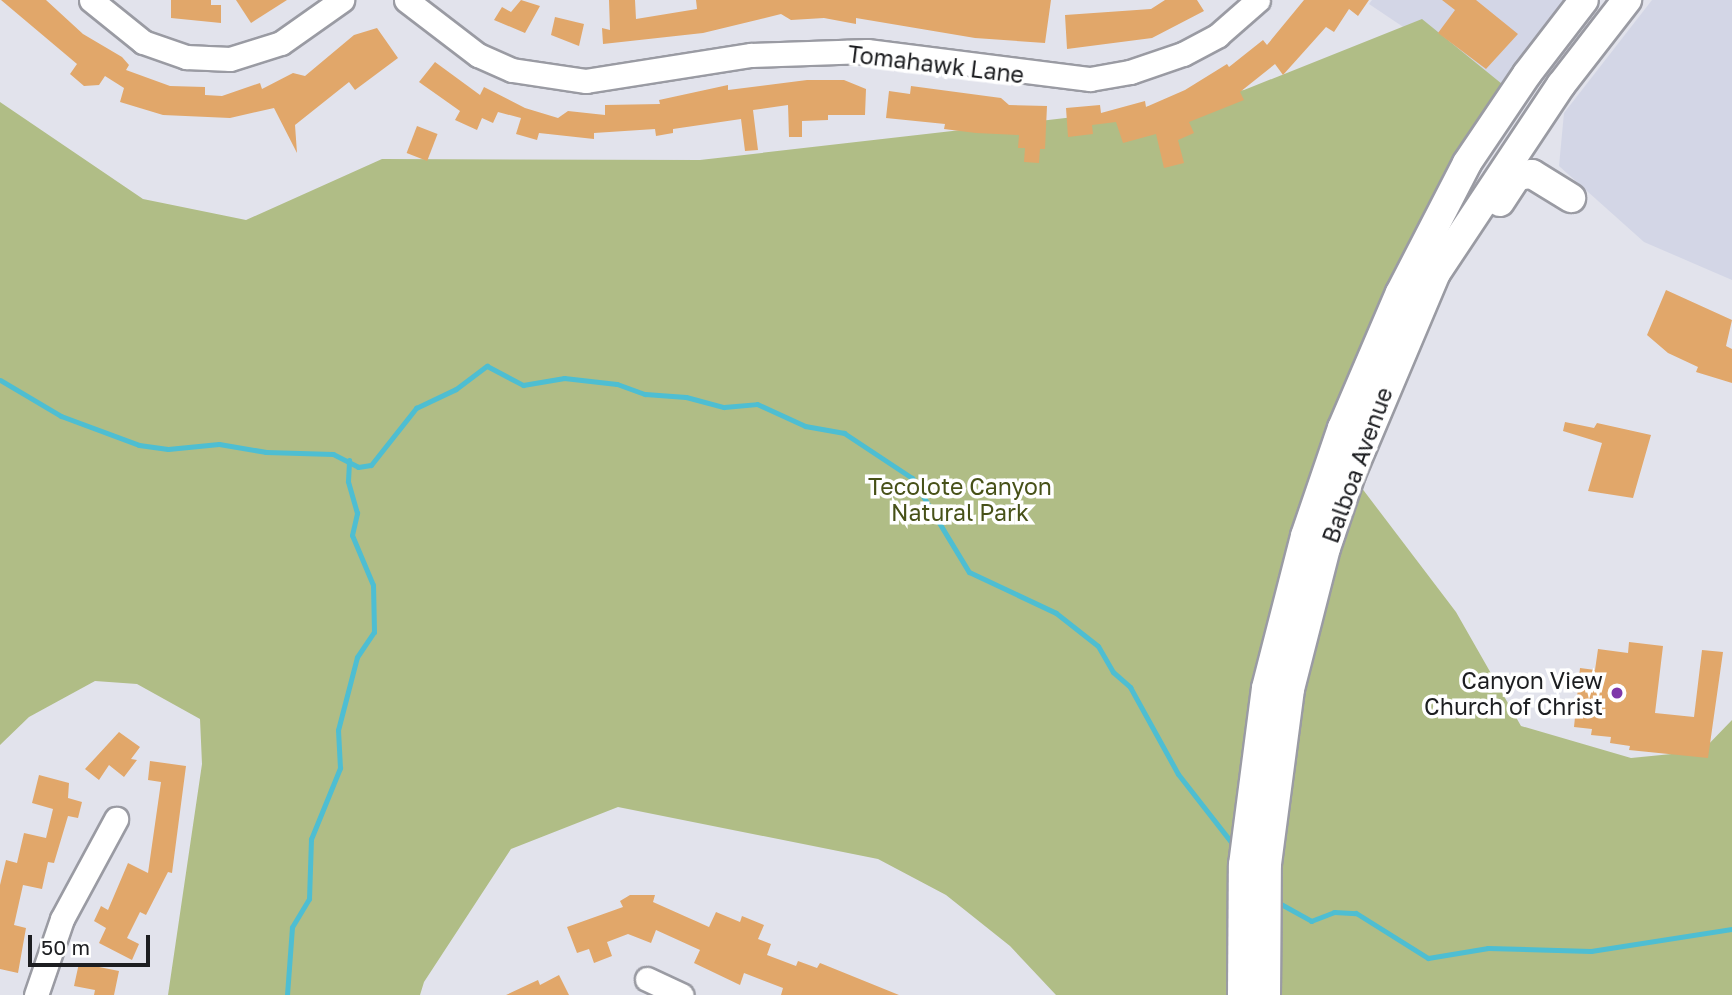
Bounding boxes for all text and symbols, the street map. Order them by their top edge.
street label: Tomahawk Lane [846,39,1026,89]
street label: Balboa Avenue [1316,383,1398,547]
park label: Tecolote Canyon Natural Park [868,472,1052,526]
place label: Canyon View Church of Christ [1424,666,1603,720]
marker: Canyon View Church of Christ [1609,685,1625,701]
scale bar [32,922,154,966]
text: 50 m [41,934,90,960]

